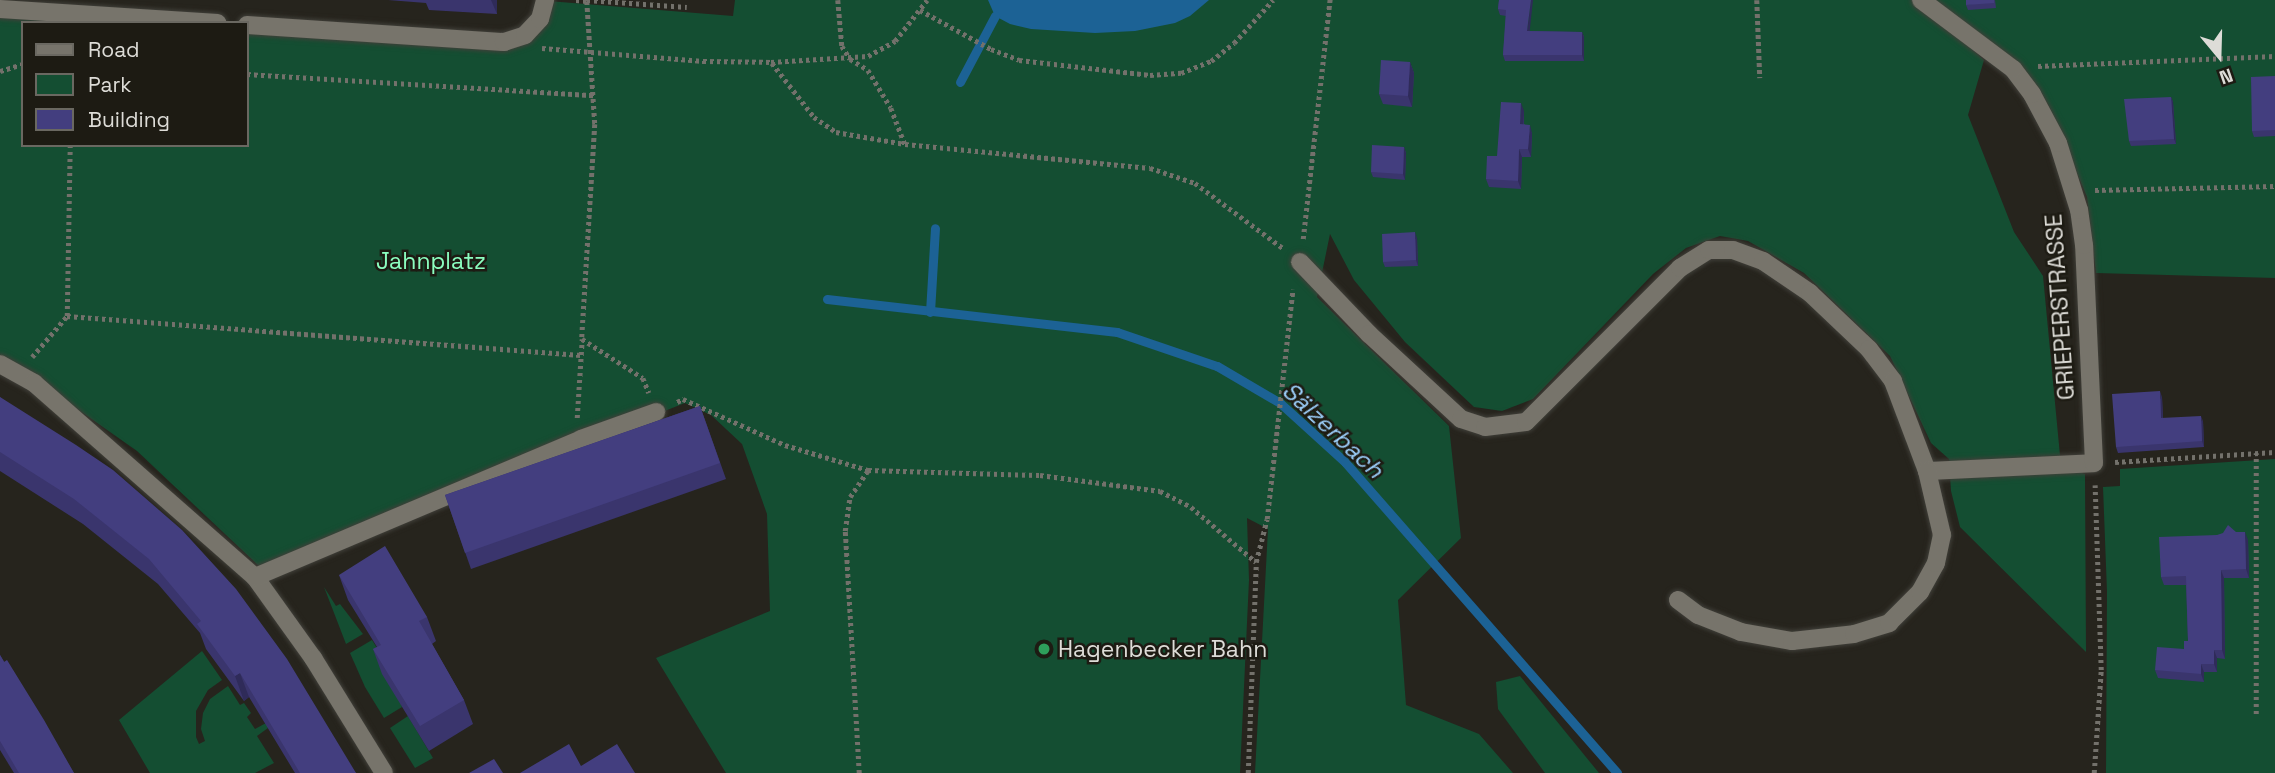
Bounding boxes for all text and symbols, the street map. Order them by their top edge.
legend [21,21,248,147]
north arrow [2184,21,2254,91]
text: Road [88,36,140,63]
text: N [2216,62,2236,90]
text: Park [88,71,132,98]
text: Building [88,106,170,133]
street label: GRIEPERSTRASSE [2040,213,2080,401]
park label: Jahnplatz [376,247,486,275]
water label: Sälzerbach [1276,376,1390,484]
place label: Hagenbecker Bahn [1058,635,1267,663]
marker: Hagenbecker Bahn [1036,641,1052,657]

